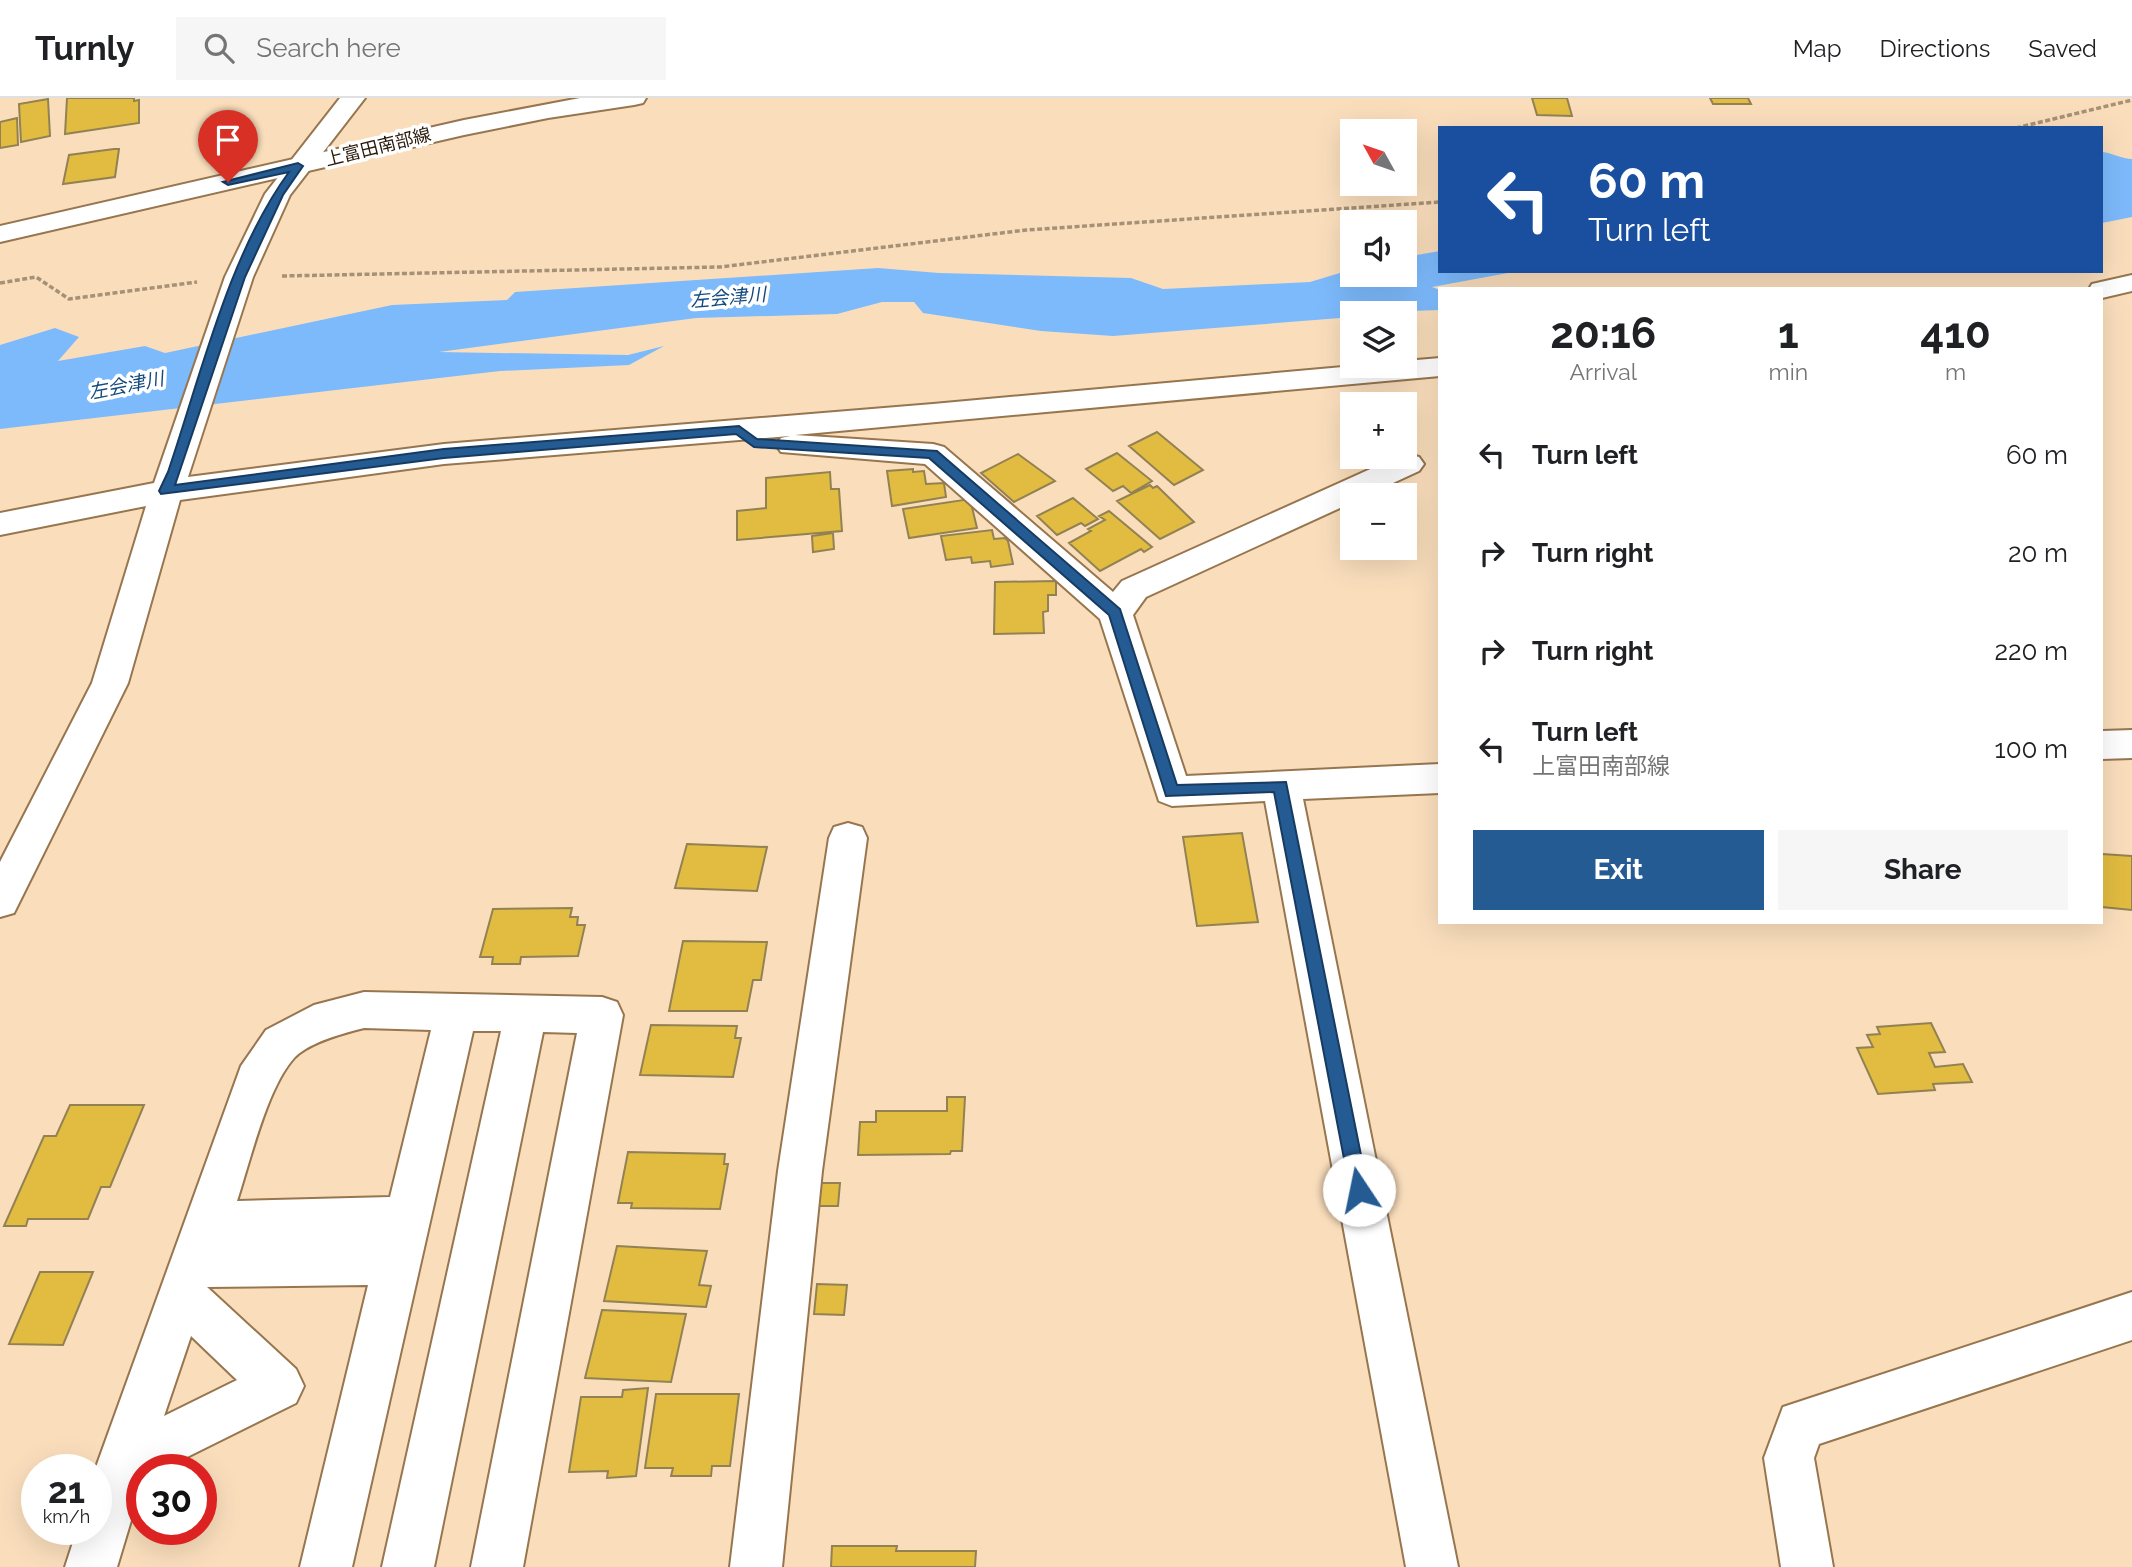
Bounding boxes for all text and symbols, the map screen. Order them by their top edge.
search box [176,17,666,80]
text: Turnly [35,29,134,68]
icon: search [200,29,238,67]
text: Search here [256,33,401,63]
text: Map [1793,34,1842,63]
text: Directions [1880,34,1990,63]
text: Saved [2028,34,2097,63]
pin [198,110,258,182]
north arrow [1340,119,1418,196]
map controls [1340,119,1417,560]
icon: arrive [209,121,247,159]
street label: 上富田南部線 [323,123,433,170]
text: 60 m [1588,152,1705,209]
icon: left [1473,154,1564,245]
button: sound [1340,210,1417,287]
text: Turn left [1588,211,1710,248]
water label: 左会津川 [689,283,769,311]
button: layers [1340,301,1417,378]
text: 20:16 [1550,309,1656,358]
text: 1 [1778,309,1799,358]
text: 410 [1920,309,1991,358]
text: Arrival [1570,358,1637,385]
text: min [1769,358,1808,385]
text: m [1945,358,1966,385]
water label: 左会津川 [87,367,167,403]
button: + [1340,392,1417,469]
icon: left [1473,436,1511,474]
text: Turn left [1532,440,1638,470]
text: 60 m [2006,440,2068,470]
button: − [1340,483,1417,560]
icon: right [1473,534,1511,572]
text: Turn right [1532,538,1653,568]
text: 20 m [2008,538,2068,568]
icon: right [1473,632,1511,670]
text: Turn right [1532,636,1653,666]
text: 220 m [1994,636,2068,666]
text: Turn left [1532,717,1638,747]
icon: left [1473,730,1511,768]
text: 100 m [1995,734,2068,764]
text: 上富田南部線 [1532,752,1670,779]
button: Exit [1473,830,1764,910]
button: Share [1778,830,2068,910]
position arrow [1322,1153,1396,1227]
speed limit sign: 30 [126,1454,217,1545]
text: 21 [48,1470,85,1511]
text: km/h [43,1506,90,1527]

